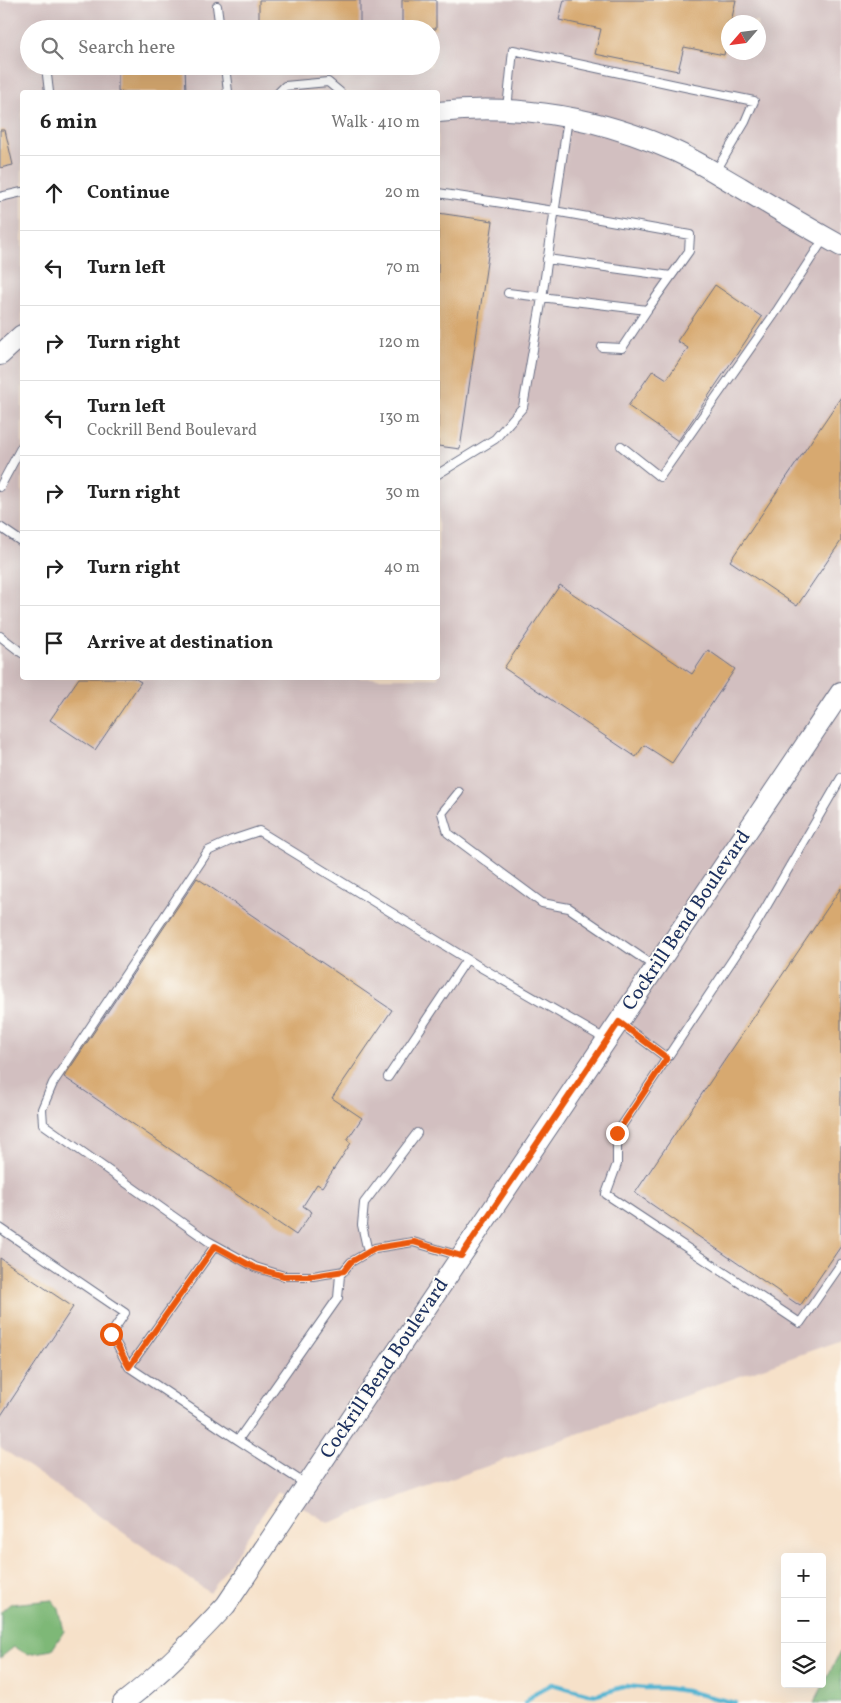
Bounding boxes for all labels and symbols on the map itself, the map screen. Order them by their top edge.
north arrow [721,15,766,60]
street label: Cockrill Bend Boulevard [616,825,758,1017]
route end [606,1122,629,1145]
street label: Cockrill Bend Boulevard [314,1273,456,1465]
route start [100,1323,123,1346]

